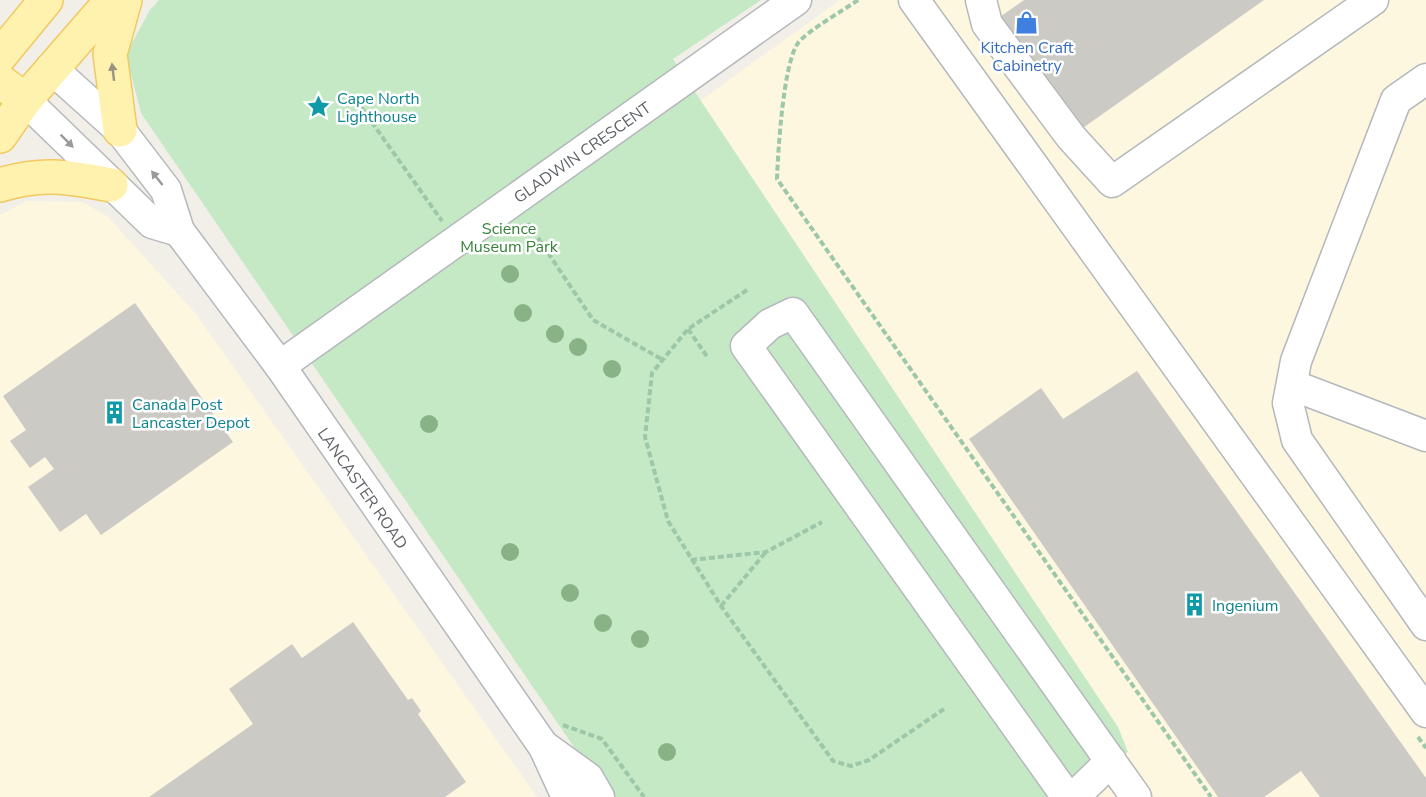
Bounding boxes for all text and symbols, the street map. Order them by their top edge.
shop icon: Kitchen Craft Cabinetry [1014,9,1040,35]
place label: Kitchen Craft Cabinetry [981,37,1074,77]
one-way arrow [108,62,117,81]
place label: Cape North Lighthouse [337,88,420,128]
place icon: Cape North Lighthouse [306,94,332,120]
street label: GLADWIN CRESCENT [510,97,656,209]
one-way arrow [59,133,73,147]
one-way arrow [152,170,164,185]
park label: Science Museum Park [460,218,559,258]
place label: Canada Post Lancaster Depot [132,394,250,434]
building icon: Canada Post Lancaster Depot [101,400,127,426]
street label: LANCASTER ROAD [312,423,412,554]
building icon: Ingenium [1181,592,1207,618]
place label: Ingenium [1212,595,1279,617]

